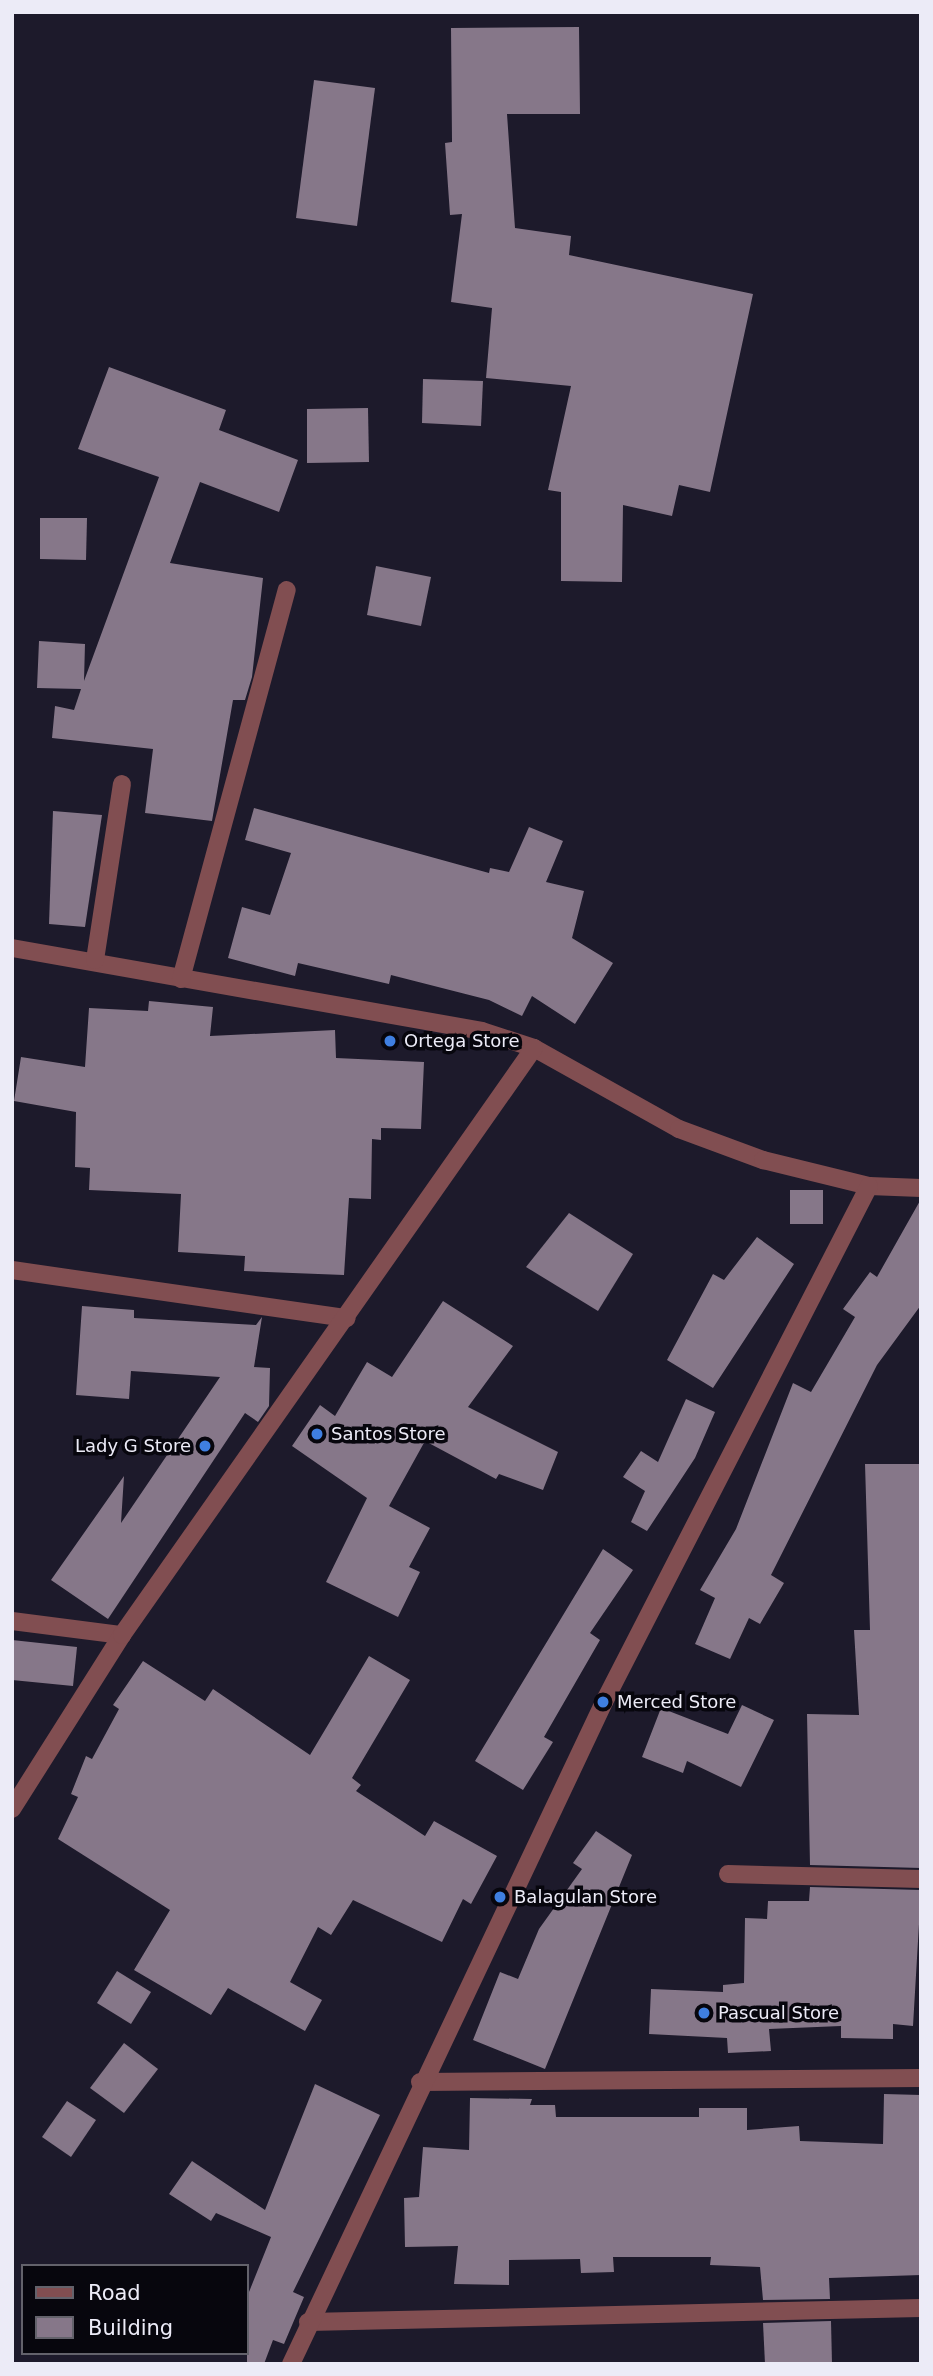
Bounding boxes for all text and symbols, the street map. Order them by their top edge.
place label: Ortega Store [404,1030,519,1052]
marker: Ortega Store [382,1033,398,1049]
place label: Santos Store [331,1423,446,1445]
marker: Santos Store [309,1426,325,1442]
place label: Lady G Store [75,1435,191,1457]
marker: Lady G Store [197,1438,213,1454]
place label: Merced Store [617,1691,736,1713]
marker: Merced Store [595,1694,611,1710]
place label: Balagulan Store [514,1886,657,1908]
marker: Balagulan Store [492,1889,508,1905]
place label: Pascual Store [718,2002,839,2024]
marker: Pascual Store [696,2005,712,2021]
legend [21,2264,248,2355]
text: Road [88,2281,141,2305]
text: Building [88,2316,173,2340]

